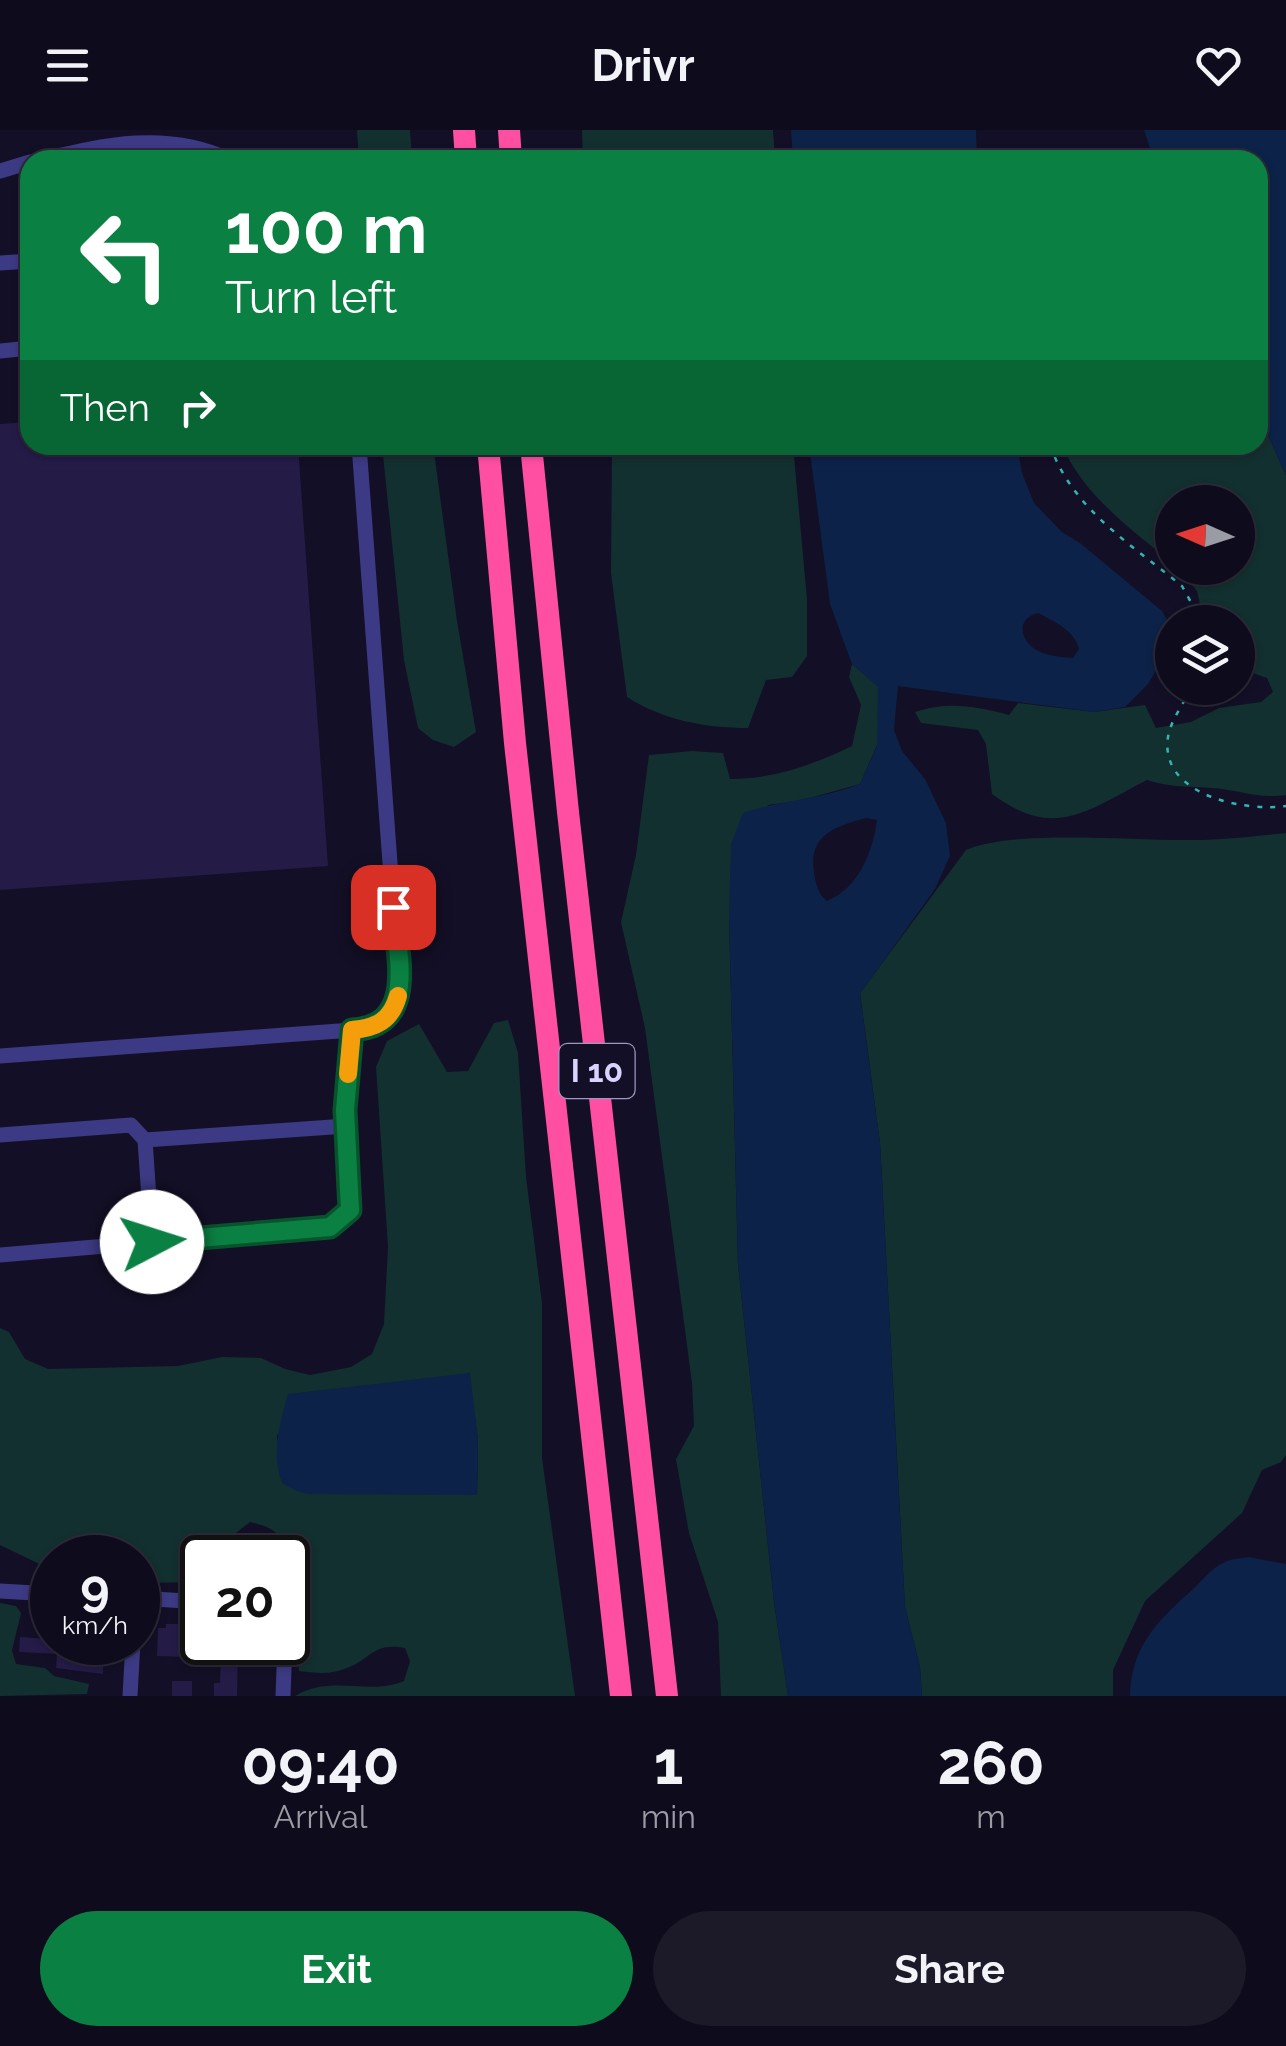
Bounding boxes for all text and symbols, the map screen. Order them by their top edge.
icon: menu [40,38,95,93]
icon: heart [1191,38,1246,93]
text: Drivr [591,39,695,92]
text: 100 m [225,187,428,269]
icon: left [60,190,190,320]
text: Turn left [225,271,397,324]
icon: right [170,380,225,435]
text: Then [60,385,150,430]
north arrow [1155,485,1255,585]
map controls [1155,485,1255,705]
button: layers [1155,605,1255,705]
pin [351,865,436,950]
icon: arrive [366,880,421,935]
road number: I 10 [560,1044,634,1098]
position arrow [100,1190,204,1294]
speed limit sign: 20 [180,1535,310,1665]
text: 9 [80,1558,110,1617]
text: km/h [62,1610,128,1640]
text: 09:40 [241,1728,400,1798]
text: 1 [654,1728,683,1798]
text: 260 [937,1728,1045,1798]
text: Arrival [274,1798,367,1835]
text: min [641,1798,696,1835]
text: m [976,1798,1006,1835]
button: Exit [40,1911,633,2026]
button: Share [653,1911,1246,2026]

